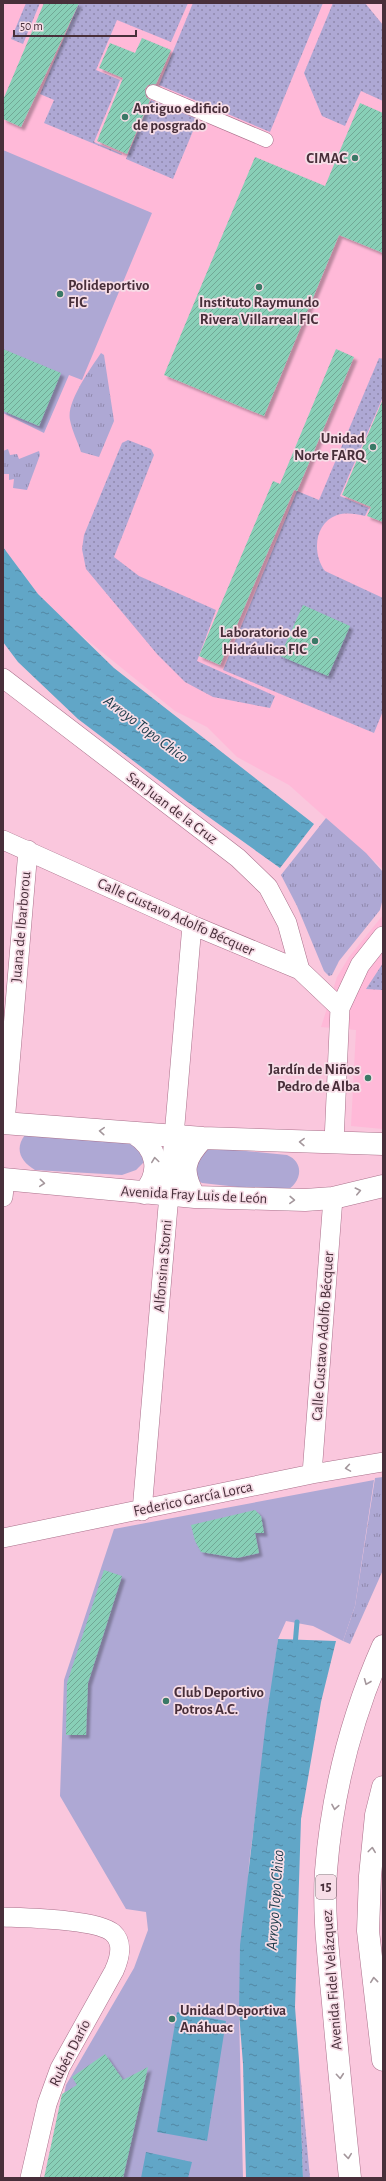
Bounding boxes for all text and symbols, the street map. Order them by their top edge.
scale bar [14,12,136,38]
text: 50 m [20,20,43,32]
place label: Antiguo edificio de posgrado [133,101,229,133]
marker: Antiguo edificio de posgrado [120,112,130,122]
place label: CIMAC [306,151,347,166]
marker: CIMAC [350,153,360,163]
place label: Polideportivo FIC [68,278,149,310]
marker: Instituto Raymundo Rivera Villarreal FIC [254,282,264,292]
marker: Polideportivo FIC [55,289,65,299]
place label: Instituto Raymundo Rivera Villarreal FIC [199,295,319,327]
place label: Unidad Norte FARQ [294,431,367,463]
marker: Unidad Norte FARQ [368,442,378,452]
place label: Laboratorio de Hidráulica FIC [220,625,307,657]
marker: Laboratorio de Hidráulica FIC [310,636,320,646]
water label: Arroyo Topo Chico [100,692,191,767]
street label: San Juan de la Cruz [124,769,220,847]
street label: Juana de Ibarborou [9,871,33,983]
street label: Calle Gustavo Adolfo Bécquer [95,876,257,958]
place label: Jardín de Niños Pedro de Alba [268,1062,360,1094]
marker: Jardín de Niños Pedro de Alba [363,1073,373,1083]
one-way arrow [99,1126,105,1135]
one-way arrow [299,1137,305,1146]
one-way arrow [151,1157,160,1163]
one-way arrow [39,1178,45,1187]
street label: Avenida Fray Luis de León [120,1184,268,1206]
one-way arrow [355,1188,361,1196]
one-way arrow [289,1195,295,1204]
street label: Alfonsina Storni [151,1219,175,1313]
street label: Calle Gustavo Adolfo Bécquer [310,1251,336,1421]
one-way arrow [345,1463,351,1472]
street label: Federico García Lorca [132,1479,254,1519]
one-way arrow [364,1678,372,1685]
place label: Club Deportivo Potros A.C. [174,1685,264,1717]
marker: Club Deportivo Potros A.C. [161,1696,171,1706]
one-way arrow [331,1804,340,1811]
one-way arrow [368,1847,377,1853]
water label: Arroyo Topo Chico [263,1849,288,1952]
road number: 15 [316,1875,336,1899]
street label: Avenida Fidel Velázquez [320,1909,344,2051]
one-way arrow [370,1977,379,1983]
place label: Unidad Deportiva Anáhuac [180,2003,286,2035]
marker: Unidad Deportiva Anáhuac [167,2014,177,2024]
street label: Rubén Darío [47,2017,93,2089]
one-way arrow [335,2073,344,2079]
one-way arrow [343,2153,352,2159]

